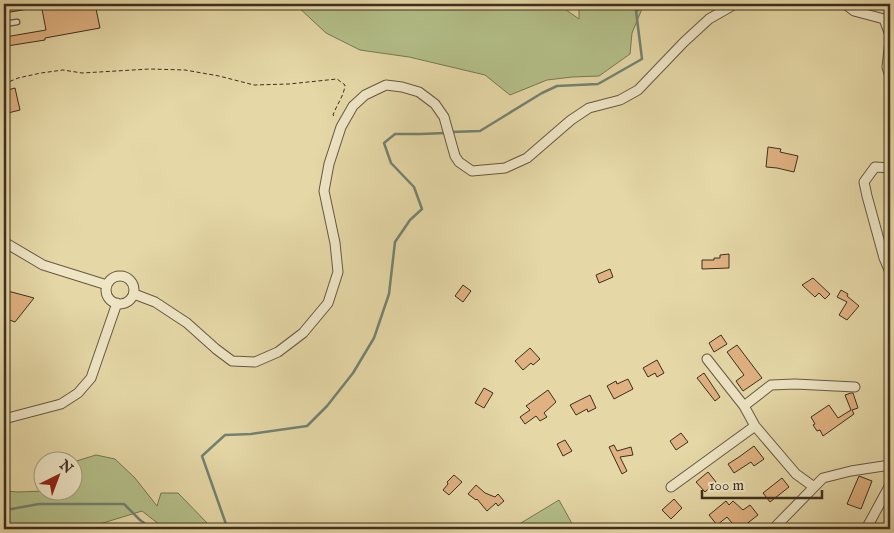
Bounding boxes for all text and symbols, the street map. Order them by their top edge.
north arrow [32,450,82,500]
text: N [55,456,77,478]
scale bar [702,468,822,500]
text: 100 m [709,476,745,495]

